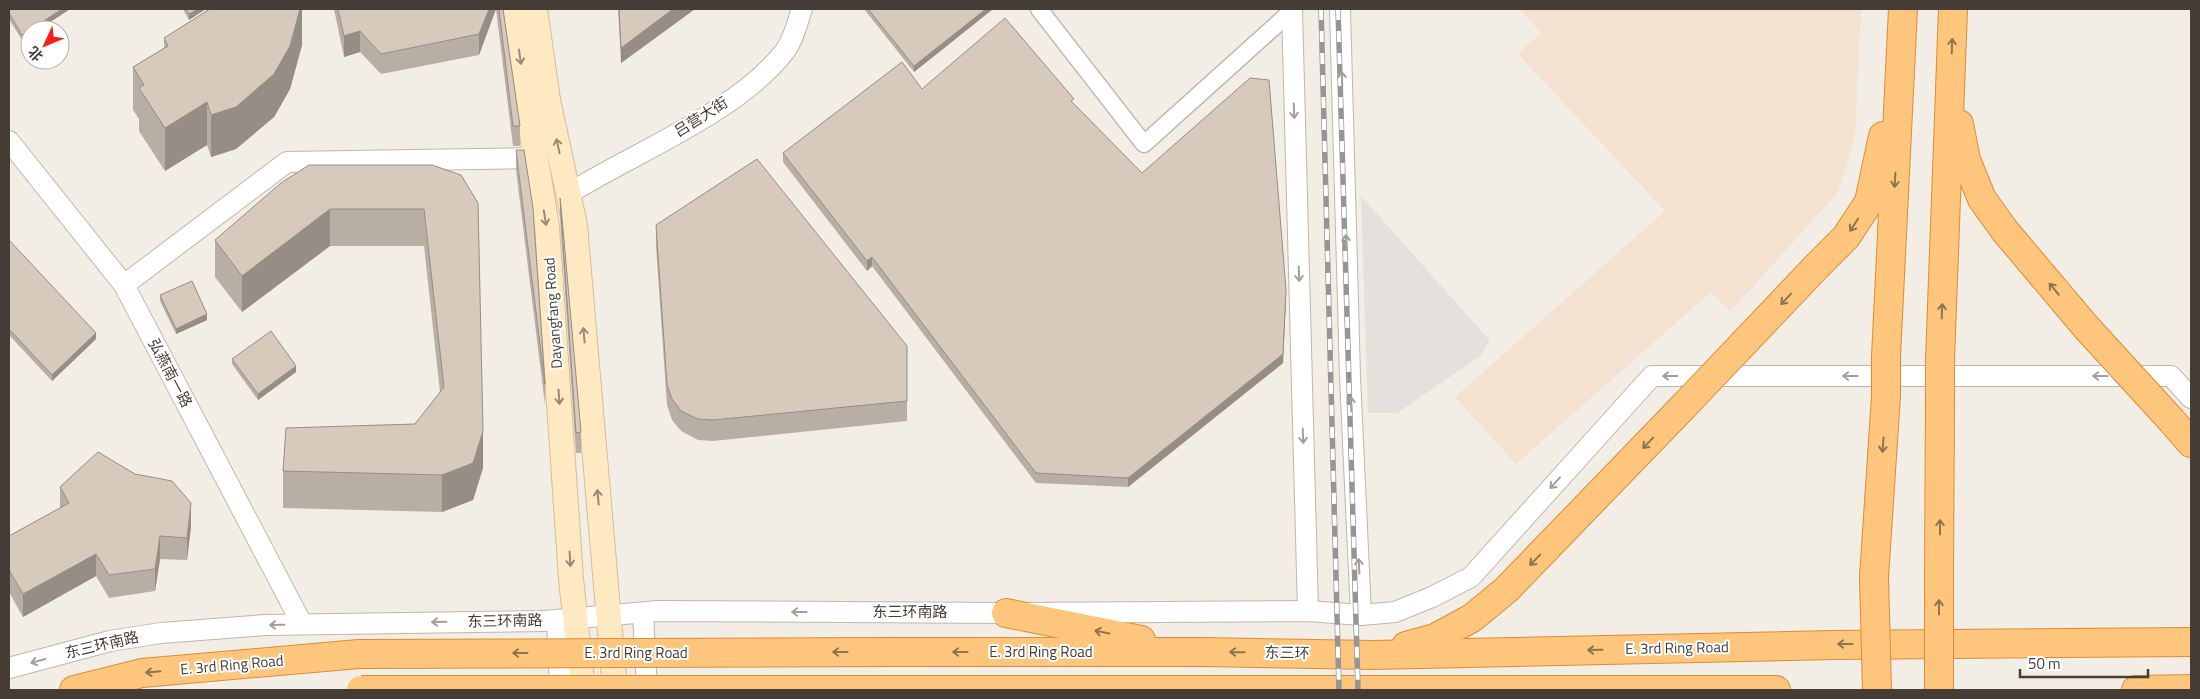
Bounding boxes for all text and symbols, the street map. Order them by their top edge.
north arrow [20,20,70,70]
one-way arrow [1947,38,1956,54]
text: 北 [23,42,48,67]
one-way arrow [516,49,526,65]
one-way arrow [1337,71,1346,87]
street label: 吕营大街 [669,91,732,142]
one-way arrow [1290,103,1299,119]
one-way arrow [553,139,562,155]
one-way arrow [1890,172,1900,188]
one-way arrow [541,209,551,225]
one-way arrow [1848,217,1858,231]
one-way arrow [1342,234,1351,250]
street label: Dayangfang Road [537,257,568,369]
one-way arrow [1294,266,1304,282]
one-way arrow [2049,283,2060,296]
one-way arrow [1780,293,1792,305]
one-way arrow [1937,303,1947,320]
one-way arrow [580,327,589,343]
street label: 弘燕南一路 [143,334,198,411]
one-way arrow [1662,371,1678,381]
one-way arrow [1842,371,1858,381]
one-way arrow [2092,371,2108,381]
one-way arrow [554,389,564,405]
one-way arrow [1347,396,1356,412]
one-way arrow [1298,428,1308,444]
one-way arrow [1879,436,1888,452]
one-way arrow [1642,437,1654,449]
one-way arrow [1549,477,1561,490]
one-way arrow [594,489,603,505]
one-way arrow [1935,519,1945,536]
one-way arrow [566,551,575,567]
one-way arrow [1529,553,1541,566]
one-way arrow [1354,559,1363,575]
one-way arrow [1934,599,1944,615]
street label: 东三环南路 [872,600,948,623]
one-way arrow [792,607,808,617]
street label: 东三环南路 [467,608,543,633]
one-way arrow [432,617,448,627]
one-way arrow [269,620,286,630]
street label: 东三环南路 [63,625,141,664]
one-way arrow [1095,627,1111,636]
street label: E. 3rd Ring Road [1625,635,1729,660]
street label: E. 3rd Ring Road [989,640,1093,663]
one-way arrow [1837,640,1853,649]
street label: E. 3rd Ring Road [584,641,688,664]
street label: 东三环 [1264,641,1310,664]
one-way arrow [1587,645,1604,655]
scale bar [2020,646,2148,678]
one-way arrow [832,647,848,657]
one-way arrow [953,647,969,657]
one-way arrow [1229,647,1245,657]
one-way arrow [512,648,528,658]
street label: E. 3rd Ring Road [179,649,285,680]
text: 50 m [2028,652,2061,675]
one-way arrow [30,656,46,666]
one-way arrow [146,667,162,677]

